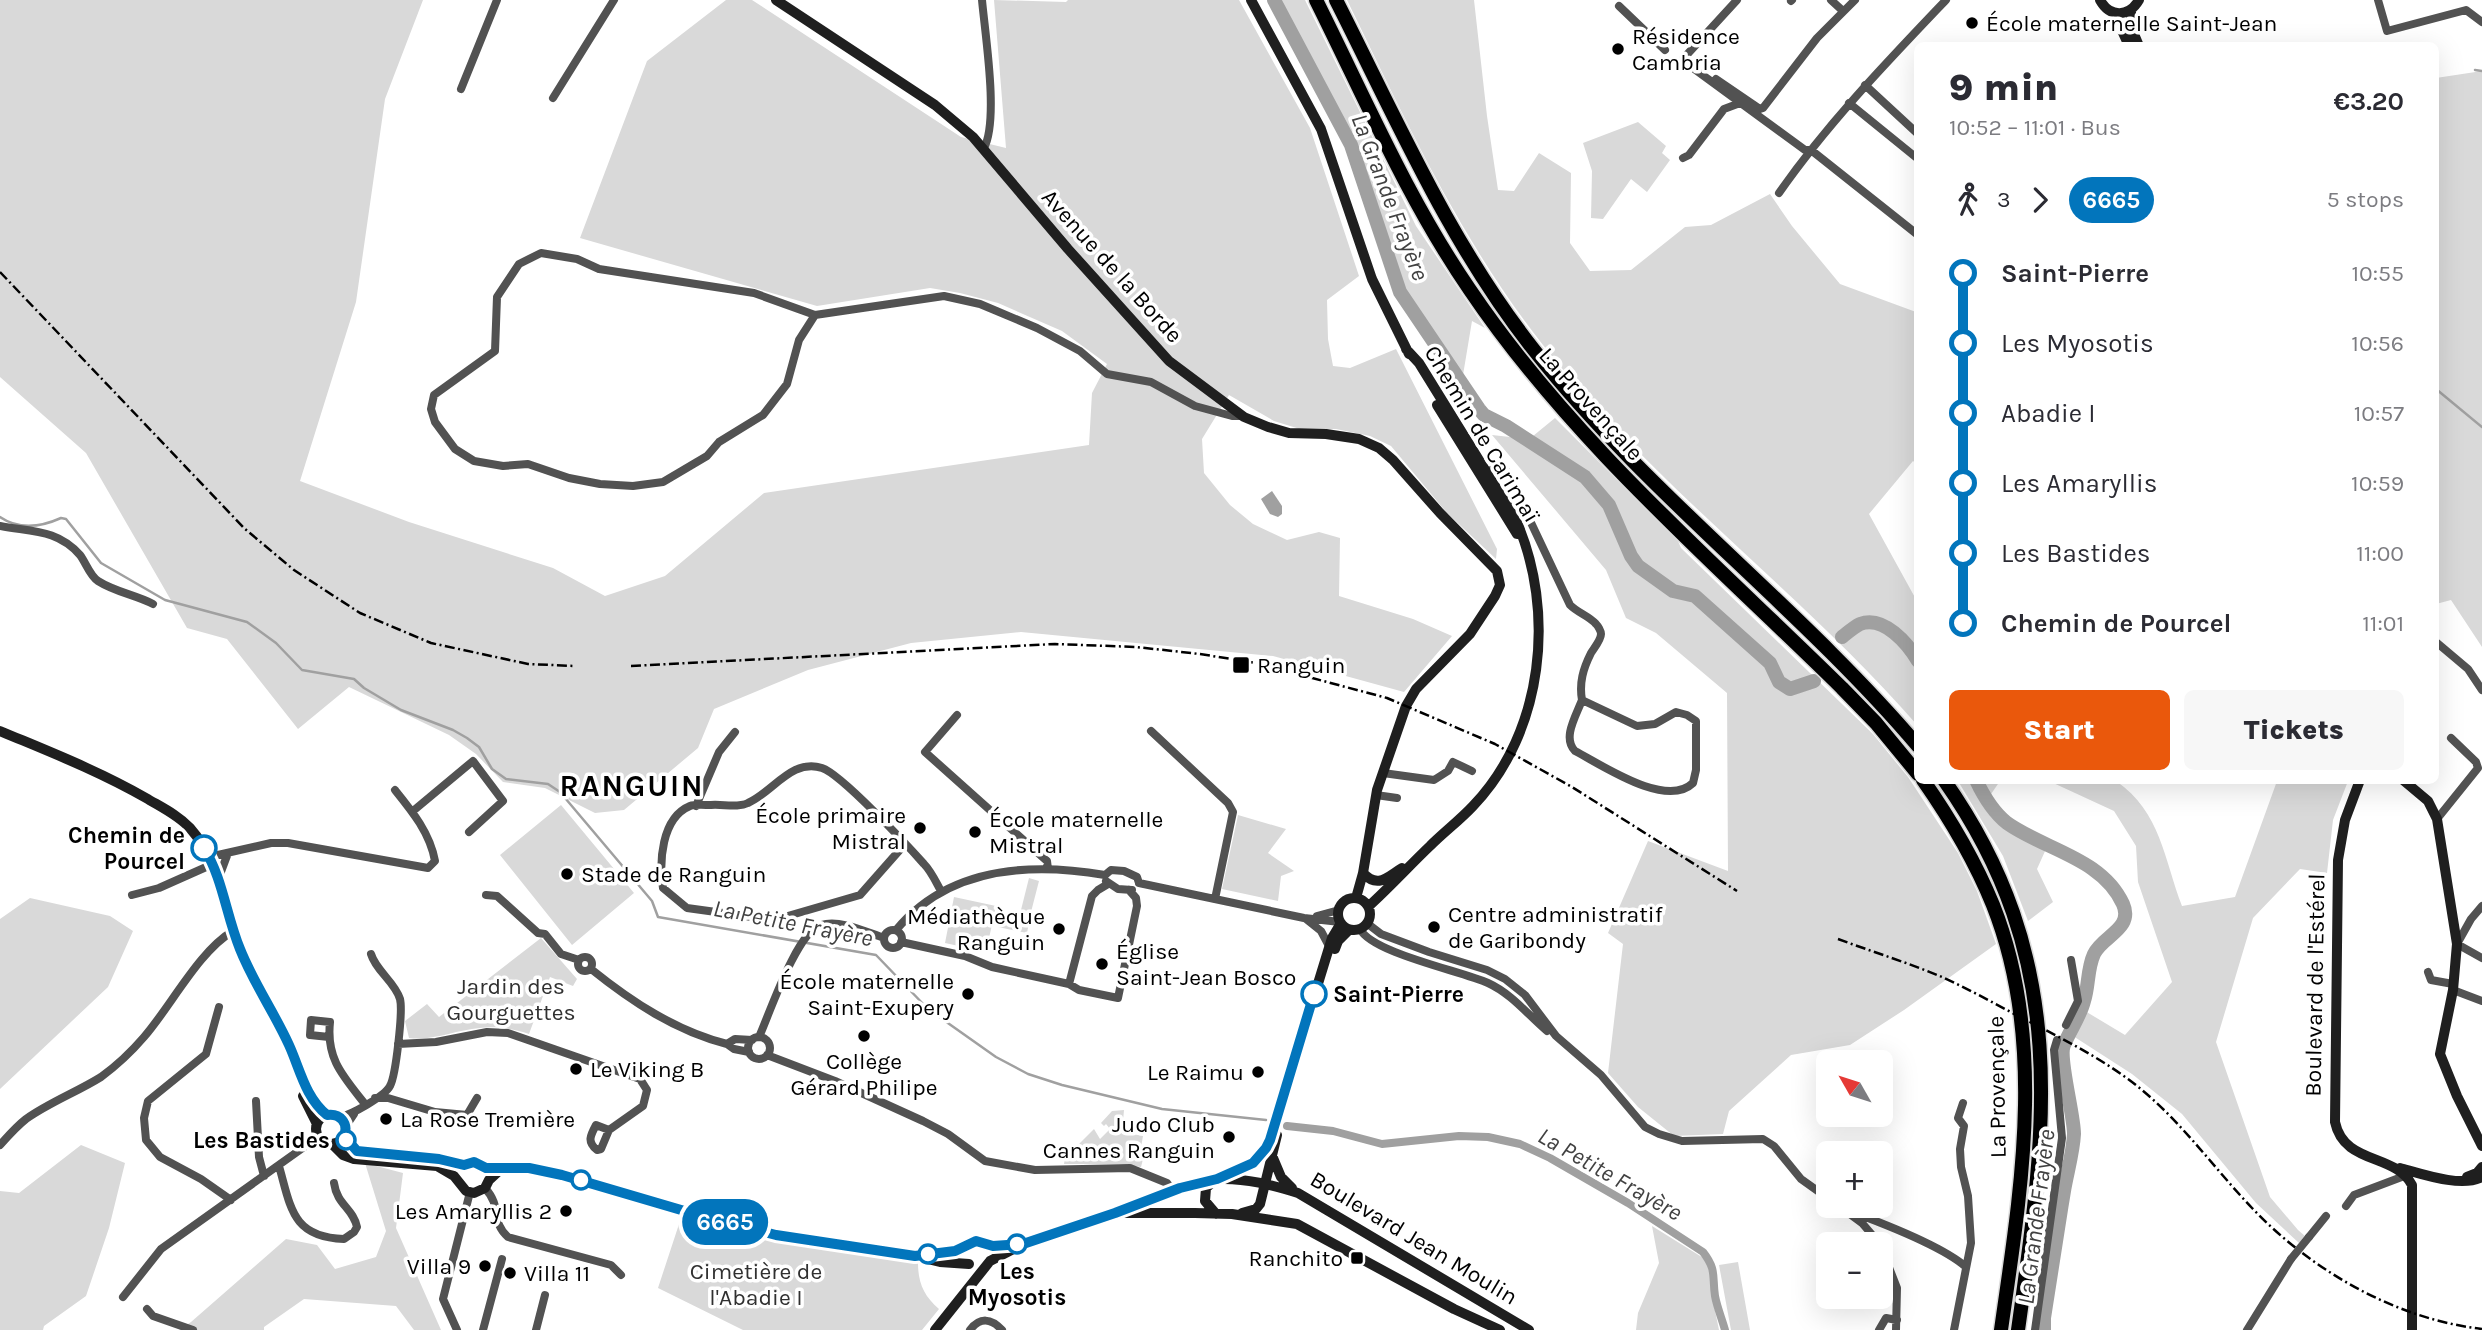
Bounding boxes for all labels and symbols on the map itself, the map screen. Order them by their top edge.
place label: École maternelle Saint-Jean [1986,10,2277,37]
marker: École maternelle Saint-Jean [1964,15,1980,31]
place label: Résidence Cambria [1632,23,1740,76]
marker: Résidence Cambria [1610,41,1626,57]
water label: La Grande Frayère [1345,110,1435,284]
street label: Avenue de la Borde [1036,184,1188,348]
street label: Chemin de Carimaï [1419,341,1545,527]
street label: La Provençale [1533,342,1649,466]
place label: Ranguin [1257,652,1345,679]
marker: Ranguin [1231,655,1251,675]
district label: RANGUIN [559,768,705,804]
place label: École primaire Mistral [755,802,906,855]
place label: École maternelle Mistral [989,806,1163,859]
marker: École primaire Mistral [912,820,928,836]
place label: Chemin de Pourcel [68,822,185,875]
marker: École maternelle Mistral [967,824,983,840]
marker: Chemin de Pourcel [191,835,217,861]
place label: Stade de Ranguin [581,861,766,888]
marker: Stade de Ranguin [559,866,575,882]
street label: Boulevard de l'Estérel [2300,873,2330,1097]
water label: La Petite Frayère [711,894,875,952]
place label: Centre administratif de Garibondy [1448,901,1663,954]
place label: Médiathèque Ranguin [907,903,1045,956]
marker: Centre administratif de Garibondy [1426,919,1442,935]
marker: Médiathèque Ranguin [1051,921,1067,937]
place label: Église Saint-Jean Bosco [1116,938,1296,991]
marker: Église Saint-Jean Bosco [1094,956,1110,972]
place label: École maternelle Saint-Exupery [780,968,954,1021]
park label: Jardin des Gourguettes [446,973,576,1026]
marker: Saint-Pierre [1301,981,1327,1007]
place label: Saint-Pierre [1333,981,1464,1008]
marker: École maternelle Saint-Exupery [960,986,976,1002]
street label: La Provençale [1982,1016,2012,1158]
marker: Collège Gérard Philipe [856,1028,872,1044]
place label: Collège Gérard Philipe [790,1048,938,1101]
north arrow [1816,1050,1894,1127]
place label: Le Viking B [590,1056,704,1083]
place label: Le Raimu [1147,1059,1244,1086]
marker: Le Viking B [568,1061,584,1077]
marker: Le Raimu [1250,1064,1266,1080]
place label: La Rose Tremière [400,1106,575,1133]
marker: La Rose Tremière [378,1111,394,1127]
place label: Judo Club Cannes Ranguin [1043,1111,1215,1164]
water label: La Petite Frayère [1533,1121,1687,1227]
place label: Les Bastides [193,1127,330,1154]
water label: La Grande Frayère [2011,1128,2061,1306]
marker: Judo Club Cannes Ranguin [1221,1129,1237,1145]
marker: Les Bastides [336,1130,356,1150]
street label: Boulevard Jean Moulin [1306,1165,1522,1311]
unlabelled marker [571,1170,591,1190]
place label: Les Amaryllis 2 [395,1198,552,1225]
line badge: 6665 [676,1199,774,1245]
marker: Les Amaryllis 2 [558,1203,574,1219]
marker: Les Myosotis [1007,1234,1027,1254]
unlabelled marker [918,1244,938,1264]
place label: Ranchito [1249,1245,1343,1272]
marker: Ranchito [1349,1250,1365,1266]
place label: Villa 9 [407,1253,471,1280]
marker: Villa 9 [477,1258,493,1274]
park label: Cimetière de l'Abadie I [690,1258,822,1311]
place label: Les Myosotis [968,1258,1066,1311]
place label: Villa 11 [524,1260,590,1287]
marker: Villa 11 [502,1265,518,1281]

